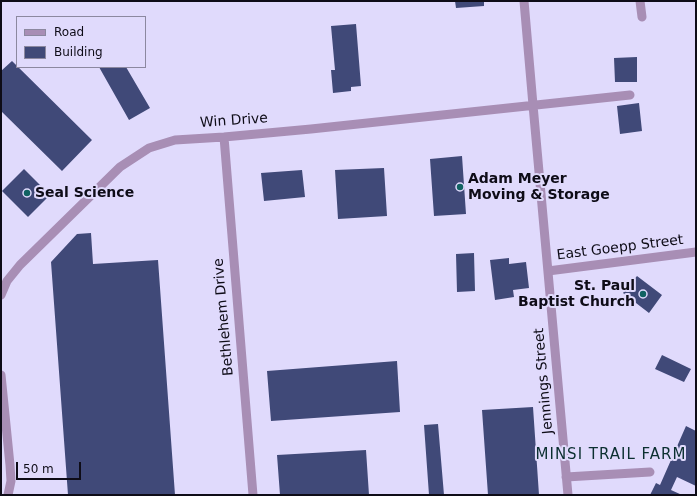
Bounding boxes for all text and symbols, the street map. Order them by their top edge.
legend [16,16,146,68]
text: Road [54,25,84,39]
text: Building [54,45,103,59]
street label: Win Drive [199,110,269,132]
place label: Adam Meyer Moving & Storage [468,171,610,204]
marker: Adam Meyer Moving & Storage [455,182,465,192]
place label: Seal Science [35,185,134,201]
marker: Seal Science [22,188,32,198]
street label: East Goepp Street [556,232,684,264]
street label: Bethlehem Drive [210,258,238,376]
place label: St. Paul Baptist Church [518,278,635,310]
marker: St. Paul Baptist Church [638,289,648,299]
street label: Jennings Street [531,327,557,435]
district label: MINSI TRAIL FARM [536,446,686,464]
scale bar [18,454,83,480]
text: 50 m [23,462,54,476]

